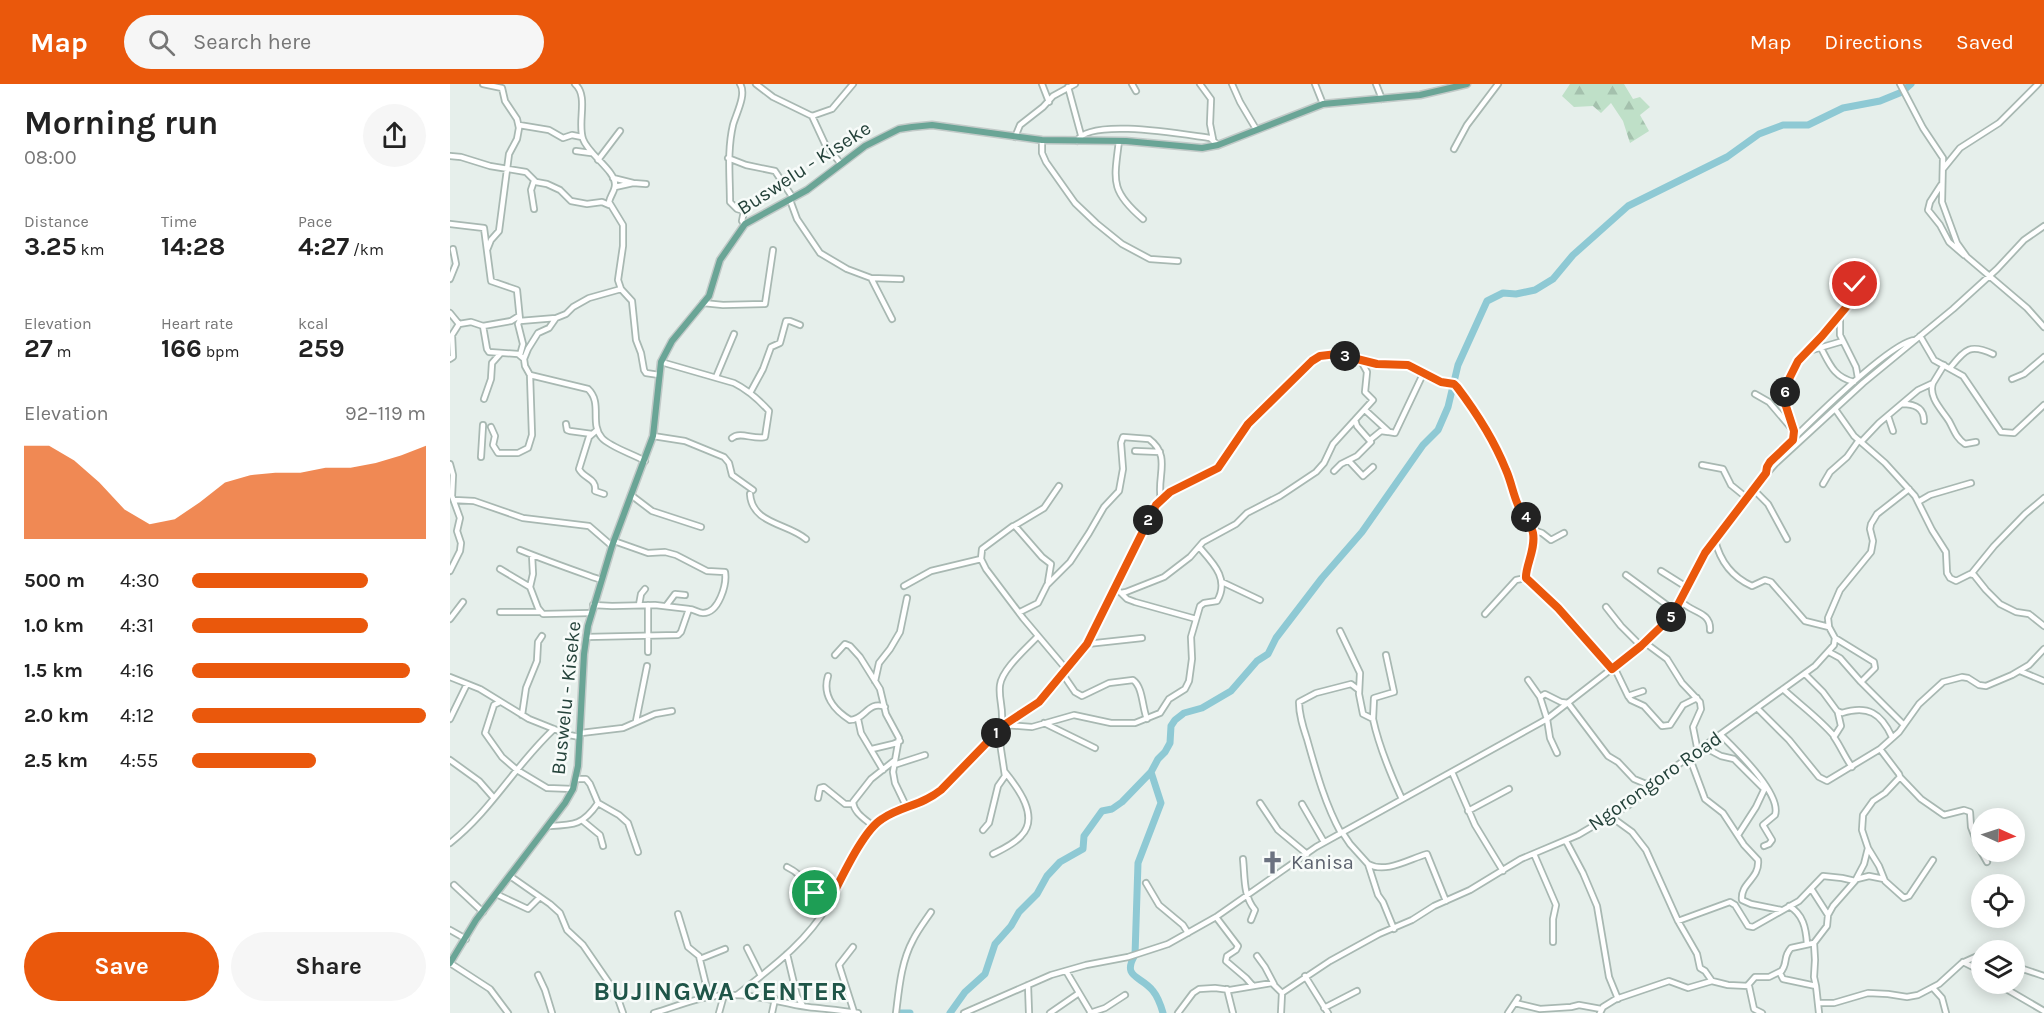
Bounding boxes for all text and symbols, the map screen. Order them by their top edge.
search box [124,15,544,69]
text: Map [30,26,88,59]
icon: search [145,26,178,59]
text: Search here [193,29,311,55]
text: Map [1750,30,1791,54]
text: Directions [1824,30,1923,54]
text: Saved [1956,30,2014,54]
text: Morning run [24,104,218,142]
button: share [363,104,426,167]
street label: Buswelu - Kiseke [733,116,875,220]
text: 08:00 [24,146,77,169]
text: Distance [24,212,89,231]
text: Time [161,212,197,231]
text: Pace [298,212,332,231]
text: 3.25 [24,231,77,262]
text: 14:28 [161,231,225,262]
text: 4:27 [298,231,349,262]
text: km [77,240,104,259]
text: /km [349,240,384,259]
pin [1829,258,1880,309]
icon: check [1838,267,1871,300]
text: Elevation [24,314,92,333]
text: Heart rate [161,314,233,333]
text: kcal [298,314,329,333]
text: 27 [24,333,53,364]
text: 166 [161,333,202,364]
text: 259 [298,333,345,364]
pin: 3 [1330,341,1360,371]
text: m [53,342,71,361]
text: bpm [202,342,239,361]
text: 3 [1340,346,1350,365]
pin: 6 [1770,377,1800,407]
text: 6 [1780,382,1790,401]
text: Elevation [24,402,109,425]
text: 92–119 m [345,402,426,425]
pin: 4 [1511,502,1541,532]
pin: 2 [1133,505,1163,535]
text: 4 [1521,507,1531,526]
text: 2 [1143,510,1153,529]
text: 500 m [24,569,85,592]
text: 4:30 [120,569,159,592]
pin: 5 [1656,602,1686,632]
text: 5 [1666,607,1676,626]
text: 1.0 km [24,614,84,637]
text: 4:31 [120,614,154,637]
street label: Buswelu - Kiseke [546,620,586,776]
text: 1.5 km [24,659,83,682]
text: 4:16 [120,659,154,682]
text: 2.0 km [24,704,89,727]
text: 4:12 [120,704,154,727]
pin: 1 [981,718,1011,748]
text: 1 [993,723,999,742]
street label: Ngorongoro Road [1584,726,1726,836]
text: 2.5 km [24,749,88,772]
text: 4:55 [120,749,158,772]
north arrow [1971,808,2025,862]
map controls [1971,808,2025,994]
church icon: Kanisa [1260,849,1286,875]
place label: Kanisa [1291,851,1354,874]
pin [789,867,840,918]
button: locate [1971,874,2025,928]
icon: arrive [798,876,831,909]
button: Save [24,932,219,1001]
button: Share [231,932,426,1001]
button: layers [1971,940,2025,994]
district label: BUJINGWA CENTER [593,976,849,1007]

